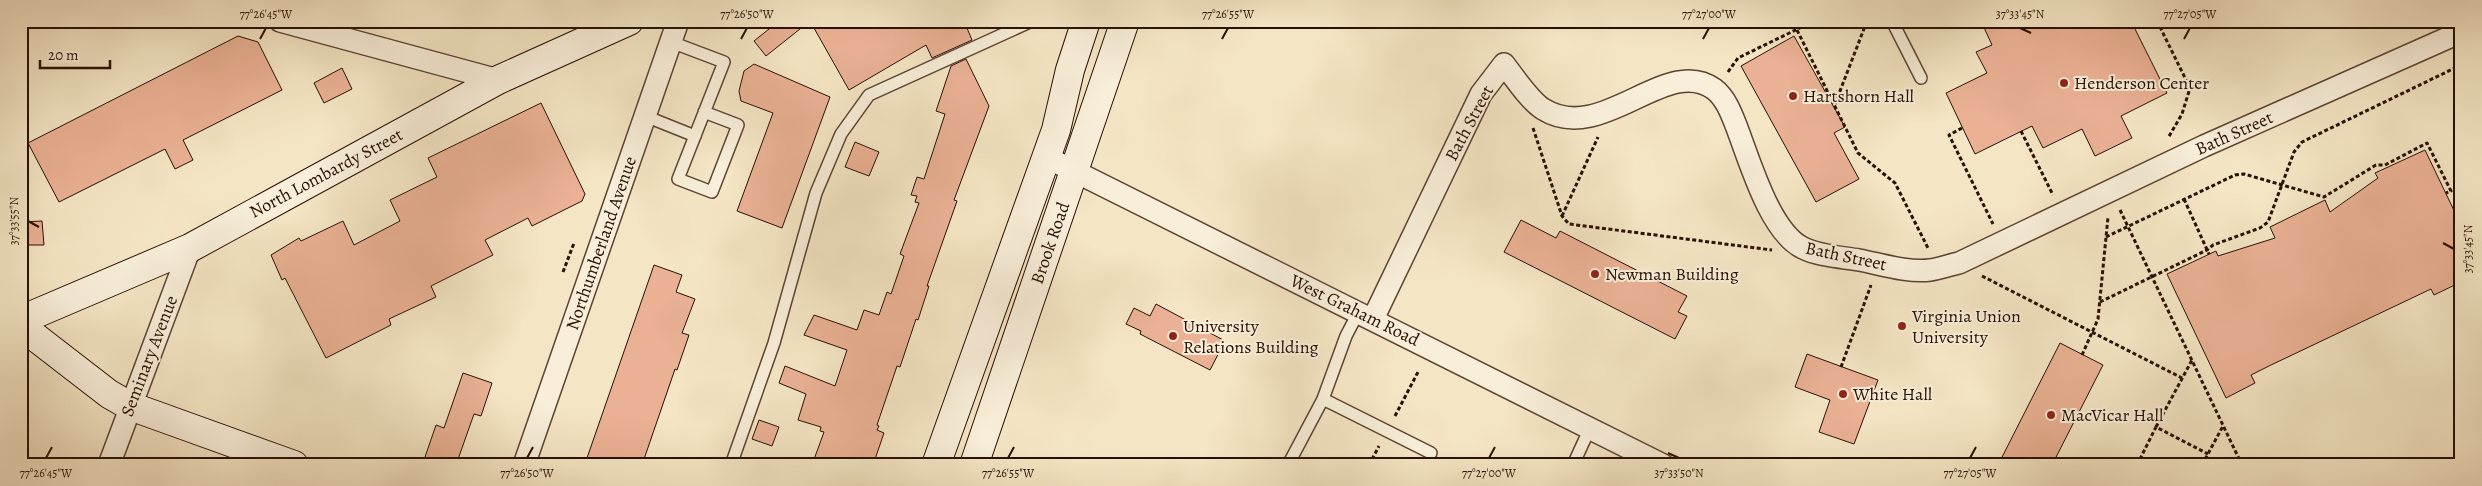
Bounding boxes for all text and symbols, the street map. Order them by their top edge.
text: 77°26'45"W [240,6,293,22]
text: 77°26'50"W [720,6,774,22]
text: 77°26'55"W [1202,6,1255,22]
text: 77°27'00"W [1682,6,1737,22]
text: 37°33'45"N [1996,6,2045,22]
text: 77°27'05"W [2164,6,2217,22]
scale bar [40,38,110,70]
text: 20 m [48,45,79,65]
place label: Henderson Center [2074,71,2209,95]
marker: Henderson Center [2058,77,2070,89]
street label: Bath Street [1439,81,1499,165]
place label: Hartshorn Hall [1803,84,1915,108]
marker: Hartshorn Hall [1787,90,1799,102]
street label: Bath Street [2191,105,2277,161]
street label: North Lombardy Street [245,122,407,224]
street label: Northumberland Avenue [560,153,642,333]
text: 37°33'55"N [6,196,22,245]
street label: Brook Road [1025,199,1075,287]
text: 37°33'45"N [2460,224,2476,273]
street label: Bath Street [1803,236,1889,276]
place label: Newman Building [1605,262,1739,286]
street label: West Graham Road [1285,268,1424,352]
marker: Newman Building [1589,268,1601,280]
street label: Seminary Avenue [115,292,183,420]
place label: Virginia Union University [1911,304,2021,349]
place label: University Relations Building [1183,314,1319,359]
marker: Virginia Union University [1896,320,1908,332]
marker: University Relations Building [1167,330,1179,342]
place label: White Hall [1852,382,1933,406]
marker: White Hall [1837,388,1849,400]
place label: MacVicar Hall [2061,403,2164,427]
marker: MacVicar Hall [2045,409,2057,421]
text: 77°26'45"W [20,465,73,481]
text: 77°26'50"W [500,465,554,481]
text: 77°26'55"W [982,465,1035,481]
text: 77°27'00"W [1462,465,1517,481]
text: 37°33'50"N [1654,465,1704,481]
text: 77°27'05"W [1944,465,1997,481]

